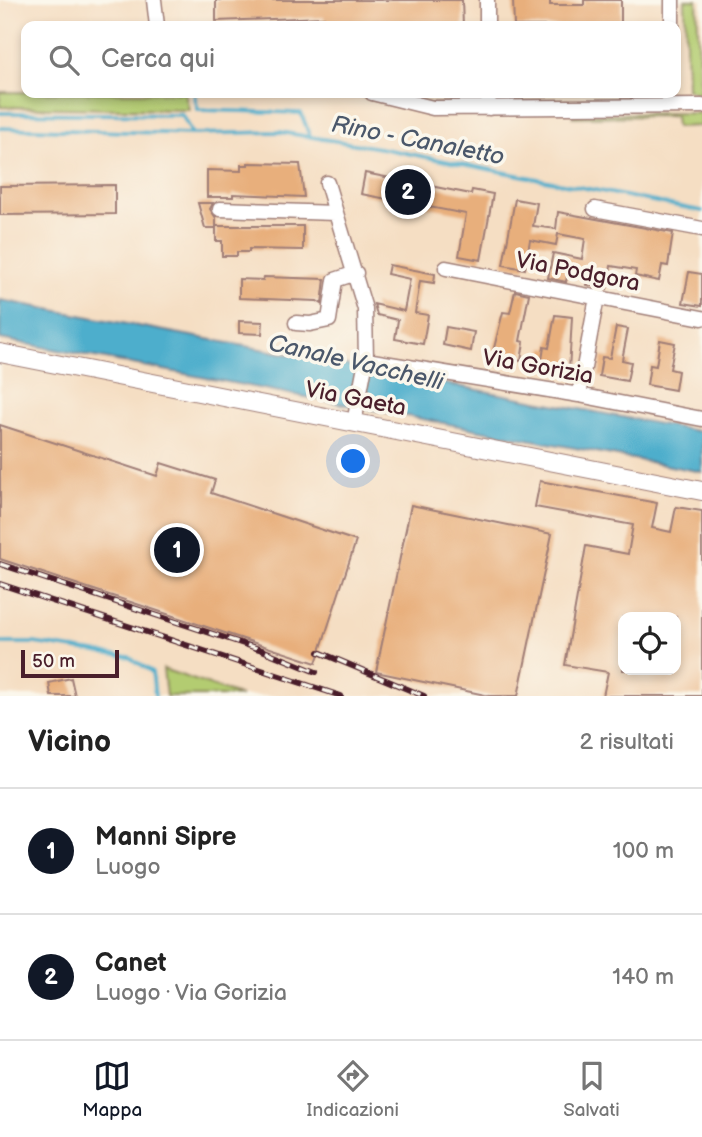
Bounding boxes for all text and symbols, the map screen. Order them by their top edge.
search box [21,21,681,98]
icon: search [45,41,83,79]
text: Cerca qui [101,44,215,75]
water label: Rino - Canaletto [329,110,507,171]
pin: 2 [385,166,431,218]
street label: Via Podgora [513,246,642,298]
water label: Canale Vacchelli [266,328,448,397]
street label: Via Gorizia [480,343,596,391]
street label: Via Gaeta [303,375,409,422]
your location [336,444,370,478]
pin: 1 [154,524,200,576]
map controls [618,612,681,675]
button: locate [618,612,681,675]
scale bar [21,647,119,679]
text: 50 m [32,650,75,673]
text: Vicino [28,724,111,760]
text: 2 risultati [579,728,674,756]
text: Manni Sipre [95,822,237,853]
text: 1 [46,837,56,865]
text: 100 m [613,837,674,865]
text: Luogo [95,853,160,881]
text: Canet [95,948,167,979]
text: 2 [44,963,58,991]
text: 140 m [612,963,674,991]
text: Luogo · Via Gorizia [95,979,287,1007]
tab: Mappa [82,1057,142,1122]
tab: Indicazioni [307,1057,399,1122]
tab: Salvati [563,1057,620,1122]

